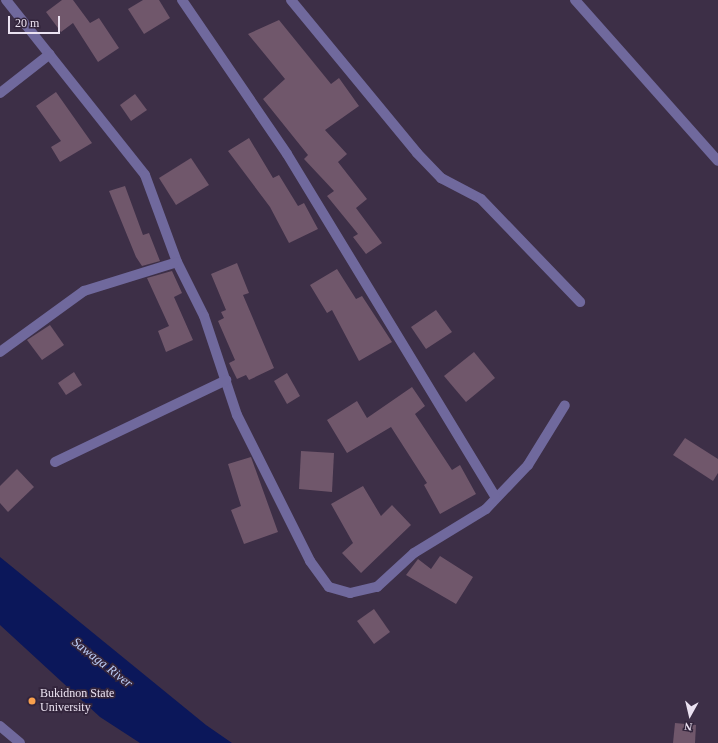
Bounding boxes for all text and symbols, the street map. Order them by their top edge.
scale bar [10,8,62,34]
text: 20 m [15,16,39,30]
water label: Sawaga River [69,635,135,691]
place label: Bukidnon State University [40,687,114,715]
north arrow [670,695,710,735]
marker: Bukidnon State University [27,696,37,706]
text: N [684,720,693,733]

